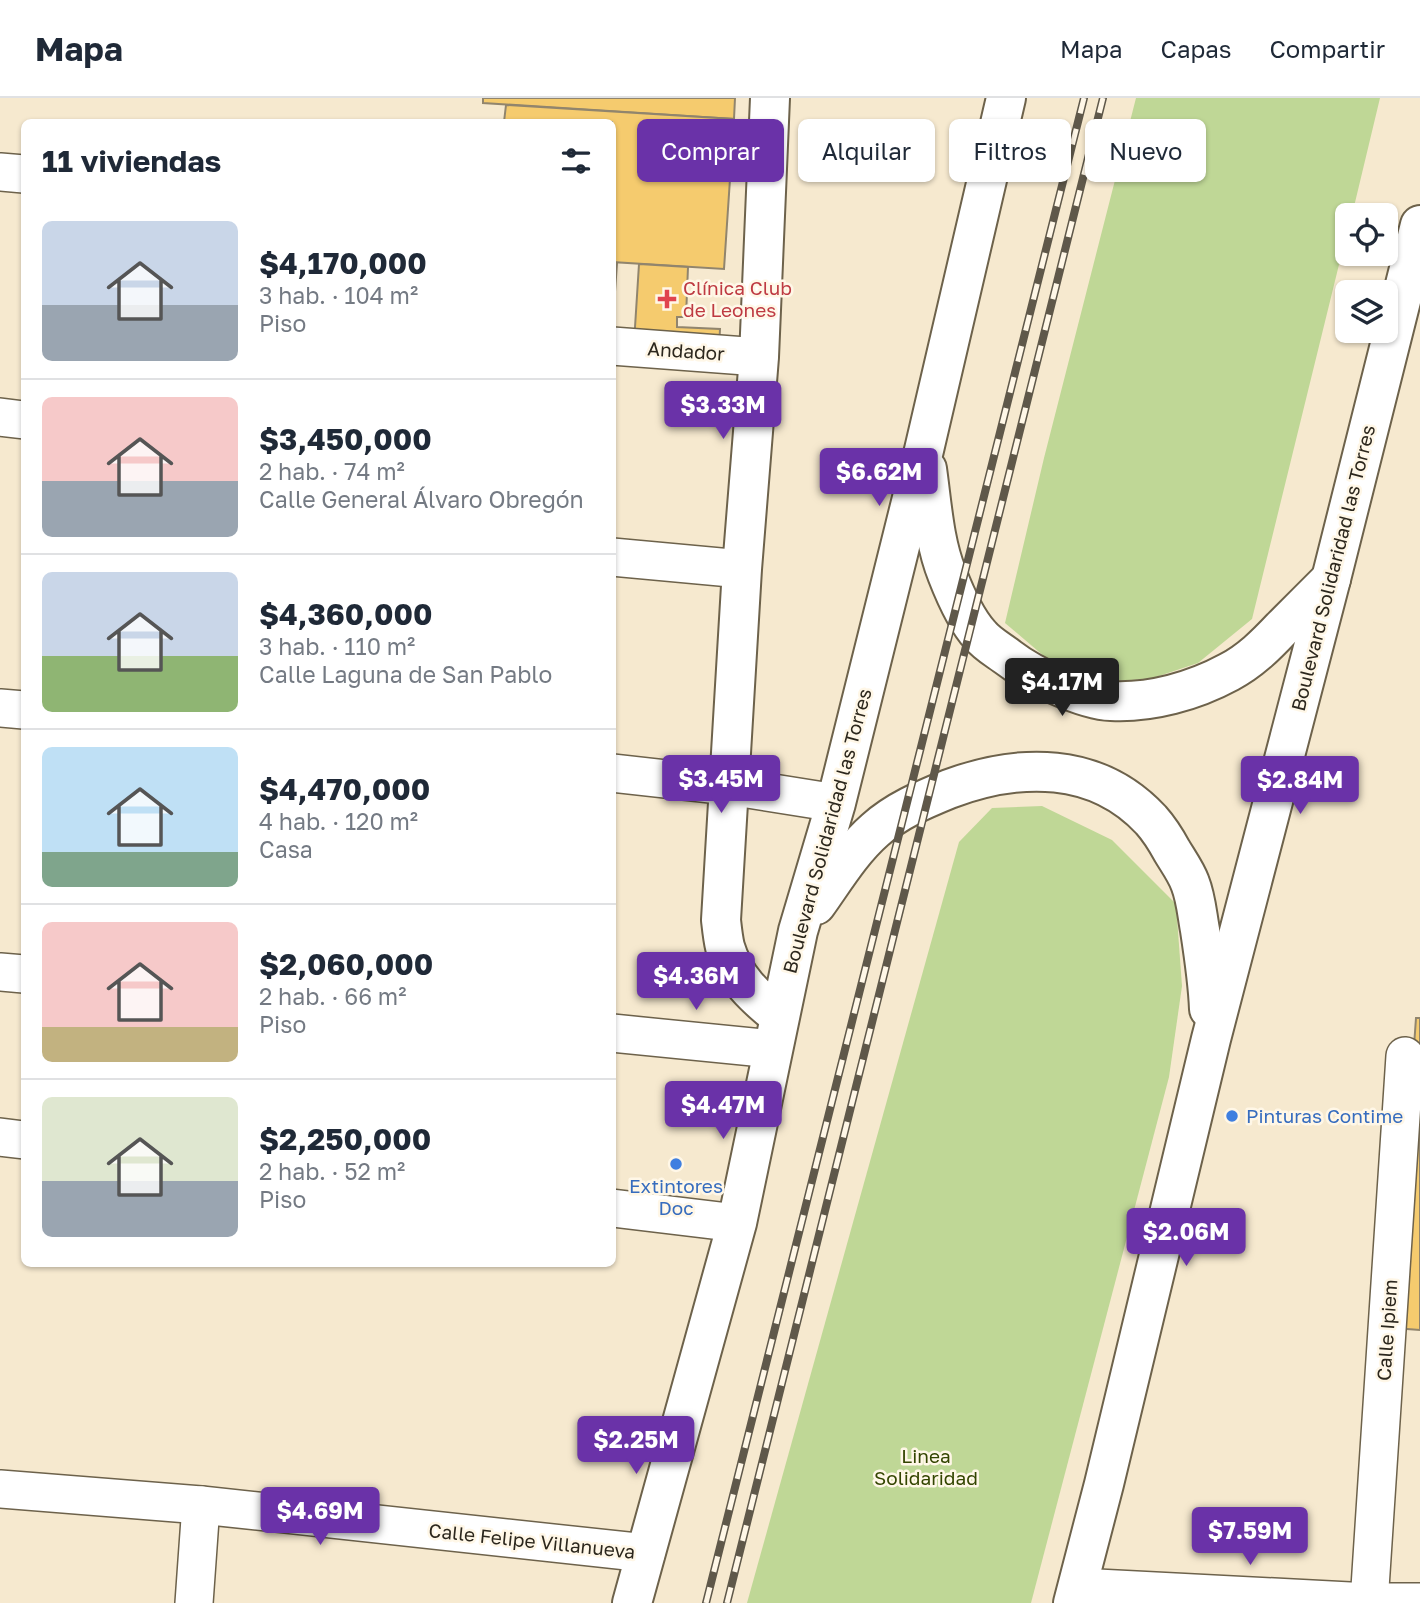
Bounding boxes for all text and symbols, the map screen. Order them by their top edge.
text: Mapa [35,29,123,68]
text: Mapa [1060,34,1123,63]
text: Capas [1161,34,1231,63]
text: Compartir [1269,34,1385,63]
chip: Comprar [637,119,784,182]
chip: Alquilar [798,119,935,182]
chip: Filtros [949,119,1071,182]
chip: Nuevo [1085,119,1206,182]
icon: filters [557,142,595,180]
text: 11 viviendas [42,143,221,179]
map controls [1335,203,1398,343]
button: locate [1335,203,1398,266]
text: $4,170,000 [259,245,427,281]
icon: home [98,249,182,333]
place label: Clínica Club de Leones [683,276,792,321]
button: layers [1335,280,1398,343]
text: 3 hab. · 104 m² [259,281,418,309]
marker: Clínica Club de Leones [657,289,677,309]
text: Piso [259,309,306,337]
street label: Andador [647,336,726,365]
pin: $3.33M [666,382,780,441]
text: $3.33M [680,390,766,418]
text: $3,450,000 [259,421,432,457]
street label: Boulevard Solidaridad las Torres [1286,422,1379,713]
icon: home [98,425,182,509]
pin: $6.62M [822,448,936,508]
text: 2 hab. · 74 m² [259,457,405,485]
text: $6.62M [836,457,922,485]
text: Calle General Álvaro Obregón [259,485,584,513]
text: $4,360,000 [259,596,432,632]
icon: home [98,600,182,684]
text: 3 hab. · 110 m² [259,632,415,660]
pin: $4.17M [1005,658,1119,718]
text: Calle Laguna de San Pablo [259,660,552,688]
text: $4.17M [1021,667,1103,695]
street label: Boulevard Solidaridad las Torres [777,686,876,976]
pin: $3.45M [664,756,778,815]
pin: $2.84M [1243,756,1357,816]
text: $3.45M [678,764,764,792]
text: $2.84M [1257,765,1343,793]
text: $4,470,000 [259,771,430,807]
icon: home [98,775,182,859]
text: 4 hab. · 120 m² [259,807,418,835]
text: Casa [259,835,313,863]
text: $2,060,000 [259,946,433,982]
icon: home [98,950,182,1034]
pin: $4.36M [639,953,753,1012]
text: $4.36M [653,961,739,989]
text: 2 hab. · 66 m² [259,982,406,1010]
text: Piso [259,1010,306,1038]
pin: $4.47M [666,1082,780,1141]
text: $4.47M [681,1090,765,1118]
place label: Pinturas Contime [1246,1104,1403,1127]
marker: Pinturas Contime [1224,1108,1240,1124]
text: $2,250,000 [259,1121,431,1157]
icon: home [98,1125,182,1209]
marker: Extintores Doc [668,1156,684,1172]
text: 2 hab. · 52 m² [259,1157,405,1185]
place label: Extintores Doc [629,1174,723,1219]
text: Piso [259,1185,306,1213]
pin: $2.06M [1129,1208,1243,1268]
text: $2.06M [1143,1217,1229,1245]
street label: Calle Ipiem [1371,1278,1402,1382]
pin: $2.25M [579,1416,693,1476]
text: $2.25M [593,1425,679,1453]
park label: Linea Solidaridad [874,1444,978,1489]
pin: $4.69M [263,1488,377,1547]
text: $4.69M [277,1496,363,1524]
pin: $7.59M [1193,1508,1307,1567]
text: $7.59M [1208,1516,1292,1544]
street label: Calle Felipe Villanueva [428,1518,636,1563]

